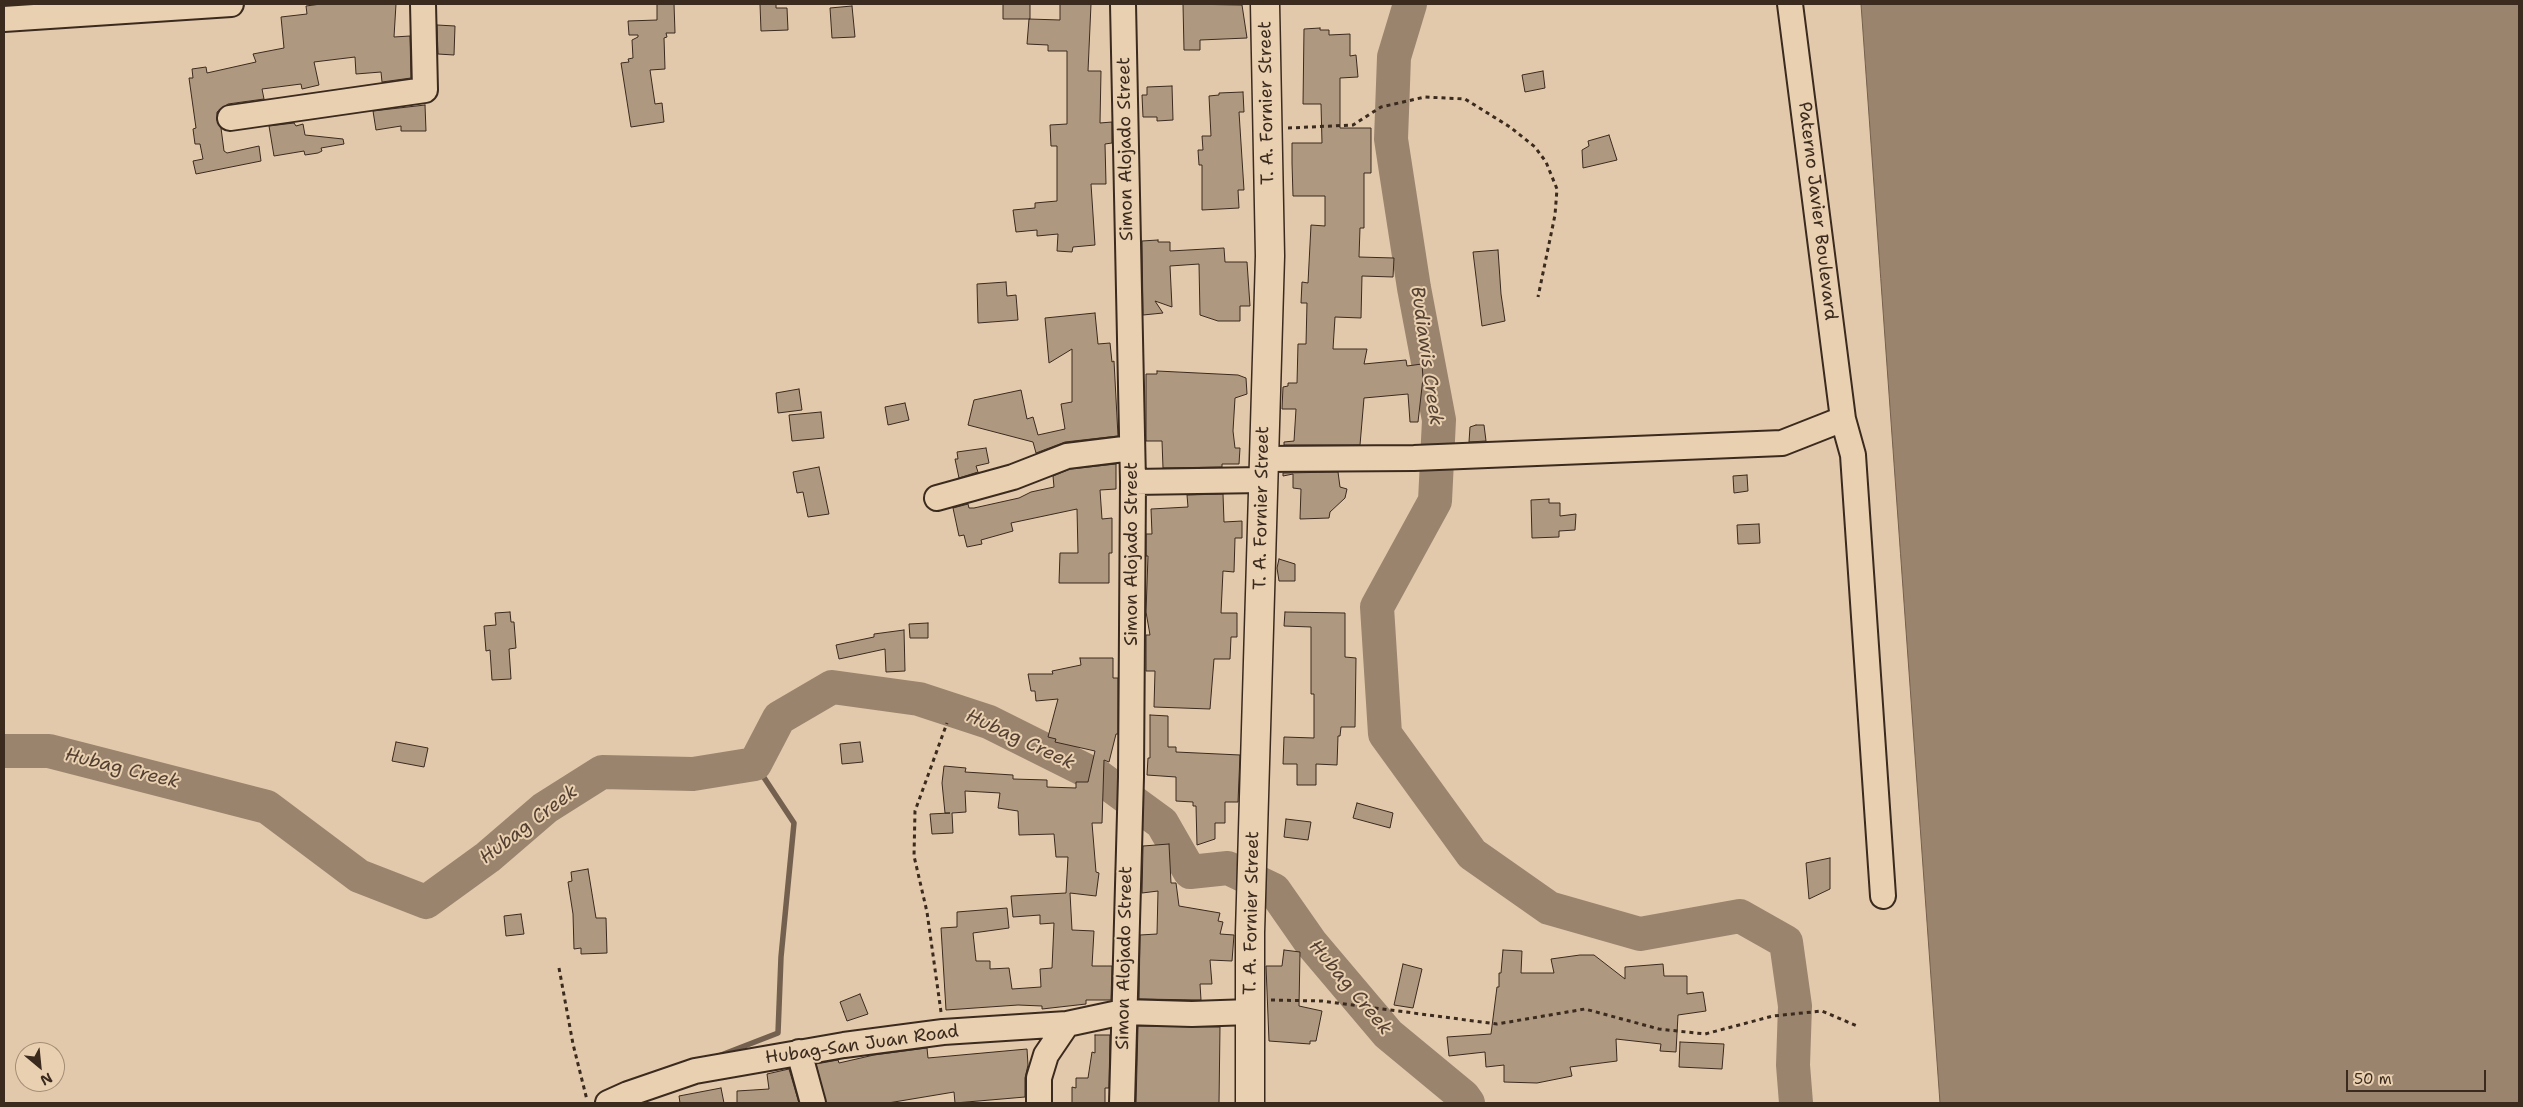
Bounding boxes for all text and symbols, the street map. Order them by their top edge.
street label: T. A. Fornier Street [1255,21,1279,185]
street label: Simon Alojado Street [1114,57,1138,241]
street label: Paterno Javier Boulevard [1793,100,1841,322]
water label: Budiawis Creek [1405,285,1447,427]
street label: T. A. Fornier Street [1250,426,1274,590]
street label: Simon Alojado Street [1121,462,1143,646]
water label: Hubag Creek [962,705,1078,775]
water label: Hubag Creek [62,744,182,794]
water label: Hubag Creek [475,781,583,869]
street label: T. A. Fornier Street [1240,831,1264,995]
street label: Simon Alojado Street [1113,866,1137,1050]
water label: Hubag Creek [1304,936,1396,1040]
street label: Hubag-San Juan Road [764,1021,960,1069]
north arrow [15,1042,65,1092]
scale bar [2348,1060,2488,1092]
text: N [37,1069,56,1090]
text: 50 m [2354,1069,2392,1089]

